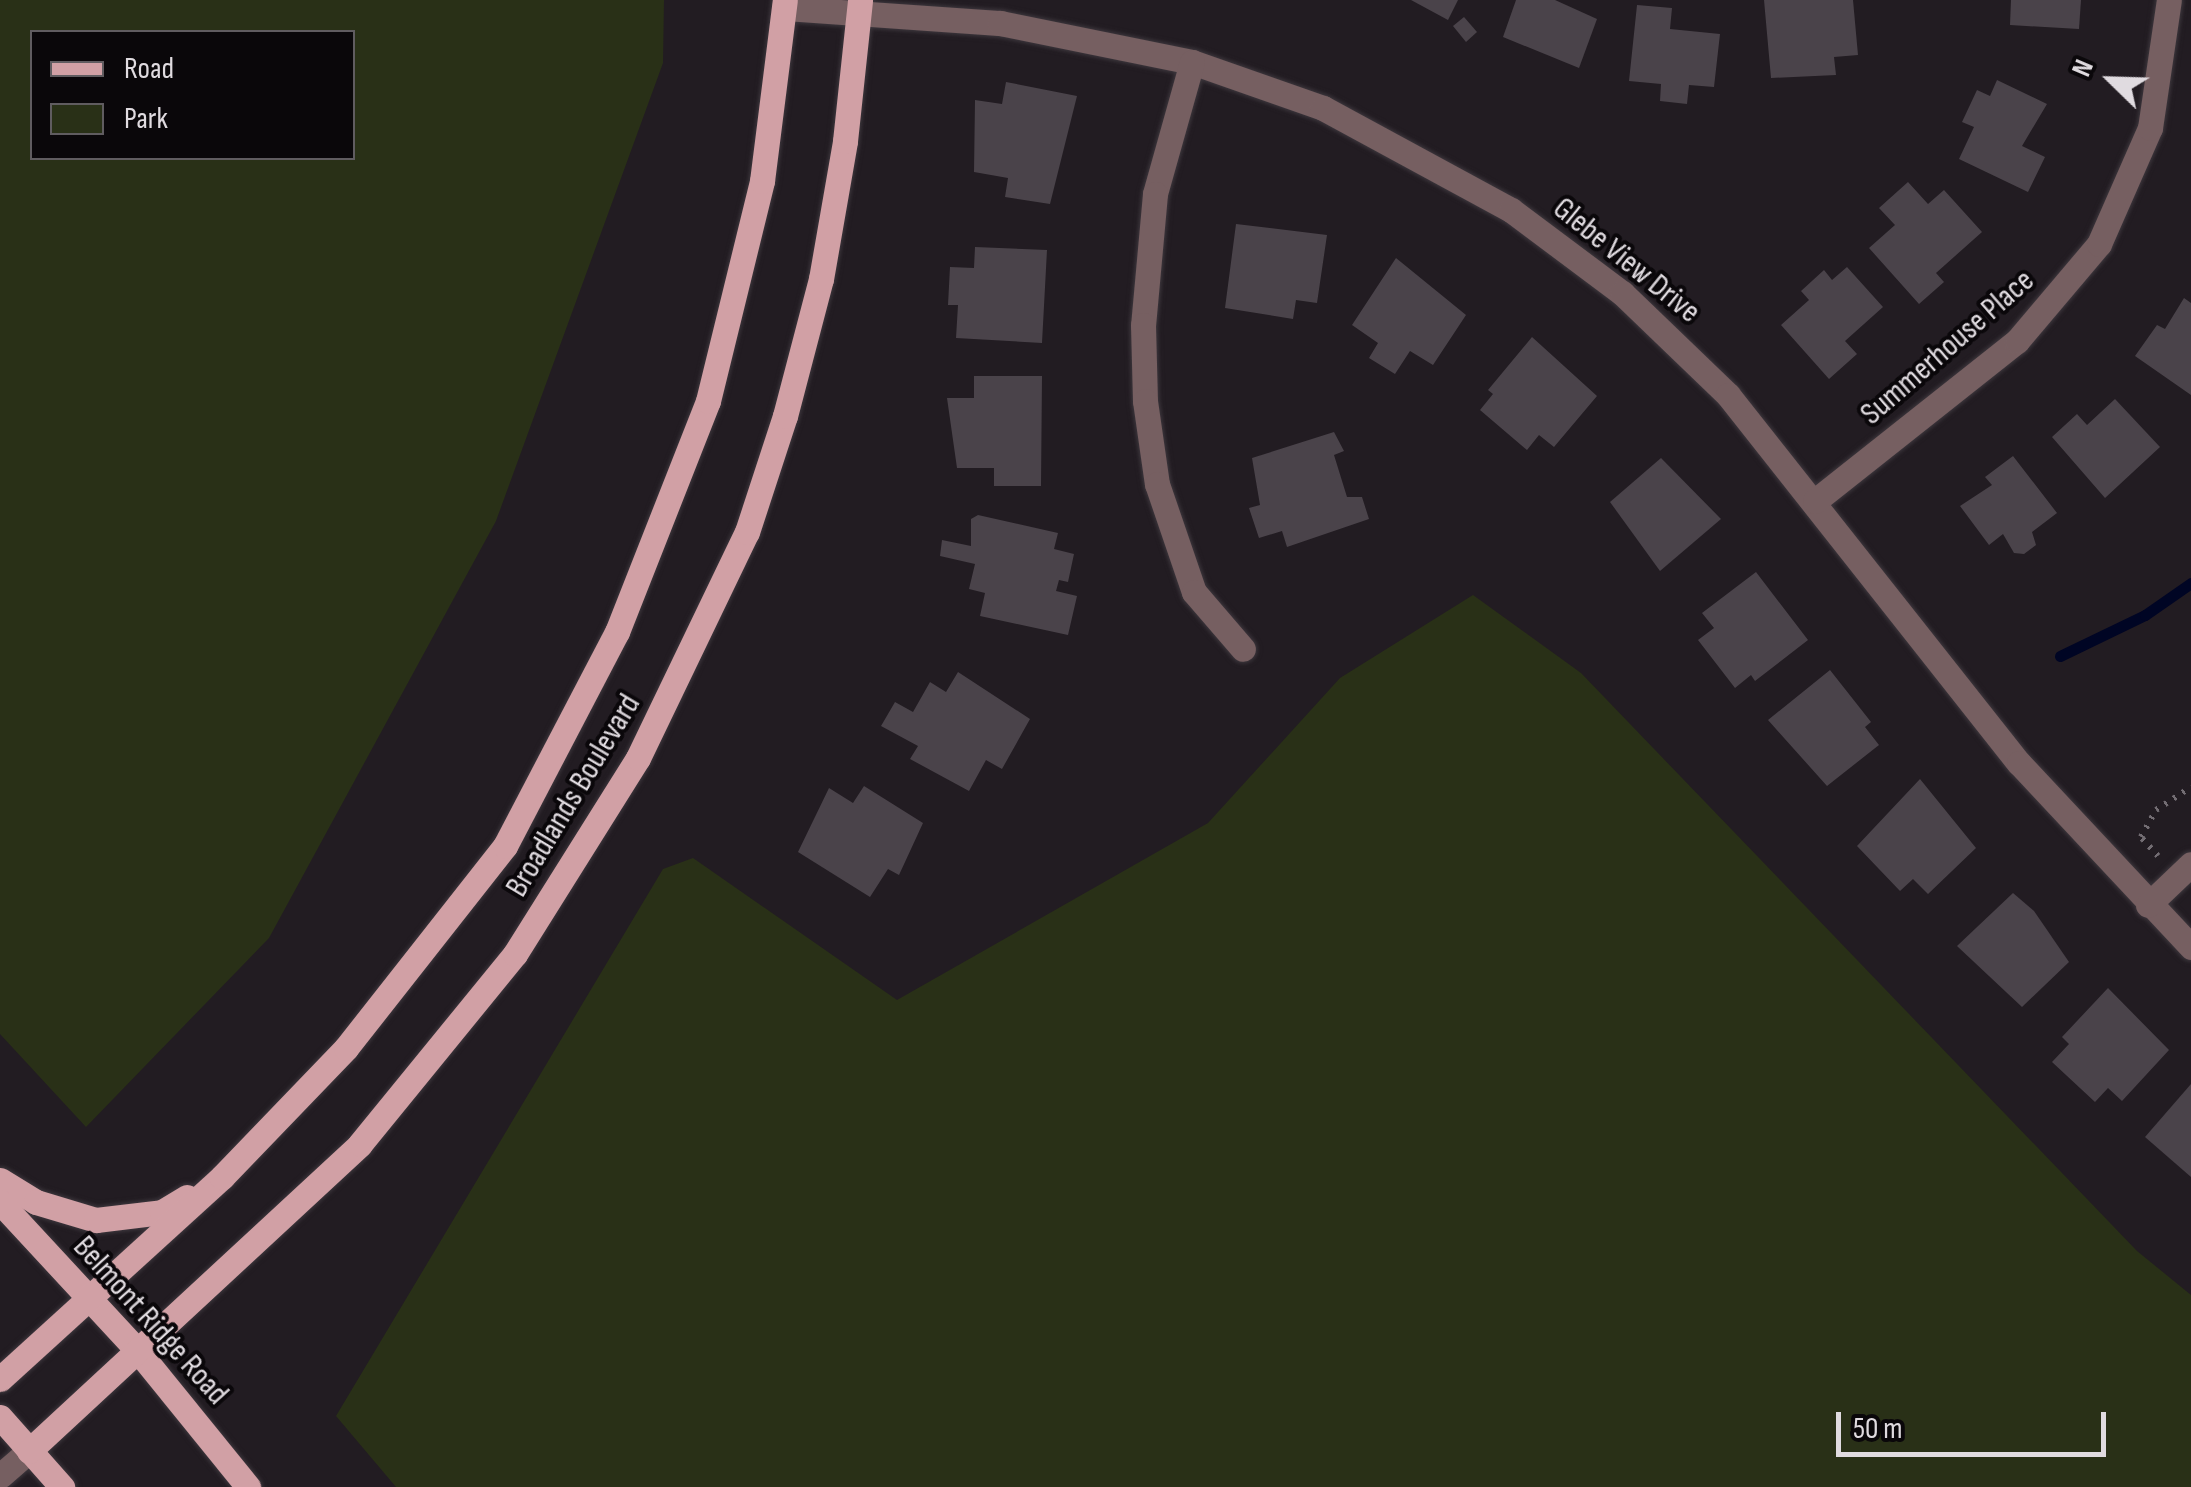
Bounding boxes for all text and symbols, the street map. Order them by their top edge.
legend [30,30,355,160]
north arrow [2061,30,2161,130]
text: Road [124,51,174,87]
text: N [2065,55,2101,81]
text: Park [124,101,168,137]
street label: Glebe View Drive [1545,190,1707,332]
street label: Summerhouse Place [1853,262,2043,434]
street label: Broadlands Boulevard [498,688,650,904]
street label: Belmont Ridge Road [64,1229,236,1413]
scale bar [1841,1392,2111,1454]
text: 50 m [1853,1411,1902,1447]

